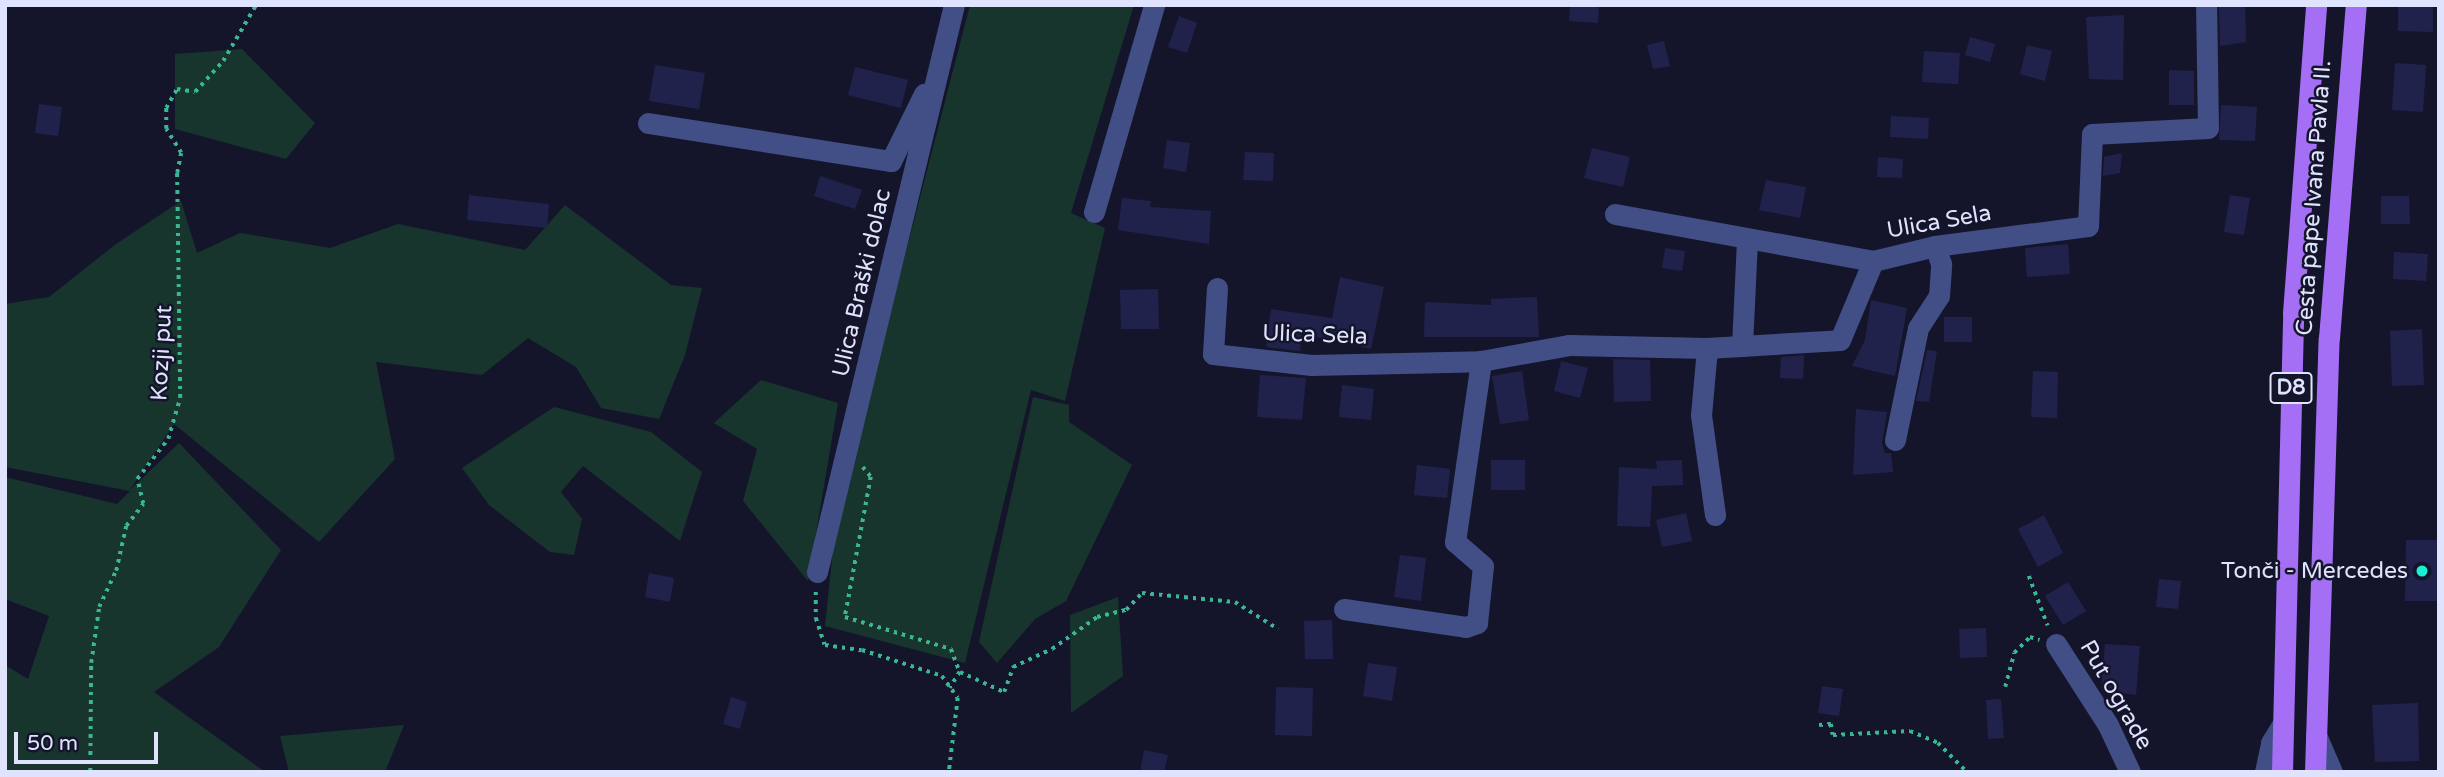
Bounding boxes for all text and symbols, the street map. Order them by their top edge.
street label: Cesta pape Ivana Pavla II. [2291,59,2337,337]
street label: Ulica Braški dolac [827,186,897,380]
street label: Ulica Sela [1885,199,1993,245]
street label: Kozji put [146,304,178,402]
street label: Ulica Sela [1262,319,1368,351]
road number: D8 [2268,370,2314,406]
place label: Tonči - Mercedes [2221,557,2408,585]
marker: Tonči - Mercedes [2414,563,2430,579]
street label: Put ograde [2074,635,2158,755]
scale bar [18,718,161,762]
text: 50 m [27,731,78,756]

